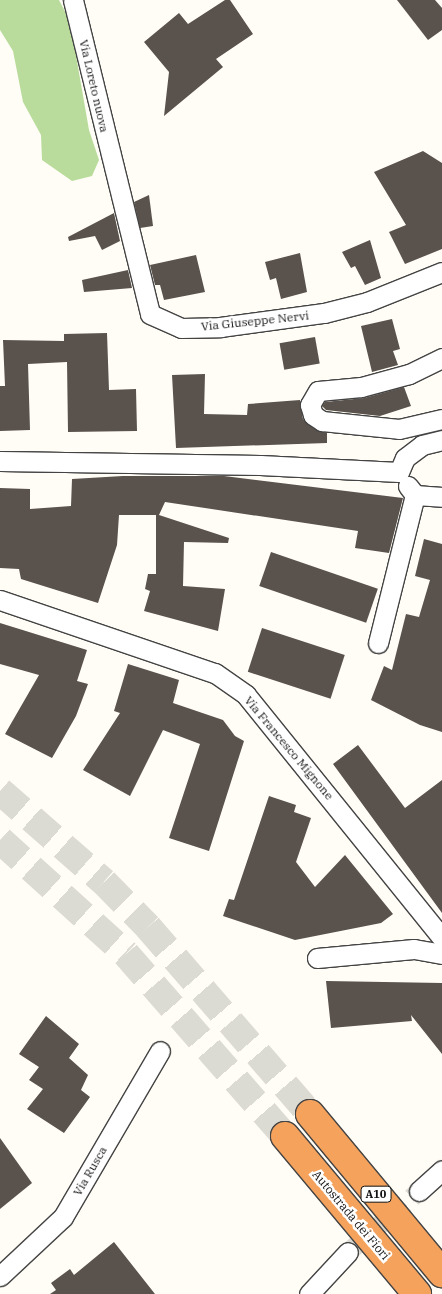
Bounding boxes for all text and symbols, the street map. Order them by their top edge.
street label: Via Loreto nuova [76,38,112,134]
street label: Via Giuseppe Nervi [200,308,310,334]
street label: Via Francesco Mignone [241,693,337,803]
street label: Via Rusca [70,1144,110,1198]
street label: Autostrada dei Fiori [309,1167,393,1263]
road number: A10 [360,1186,392,1202]

